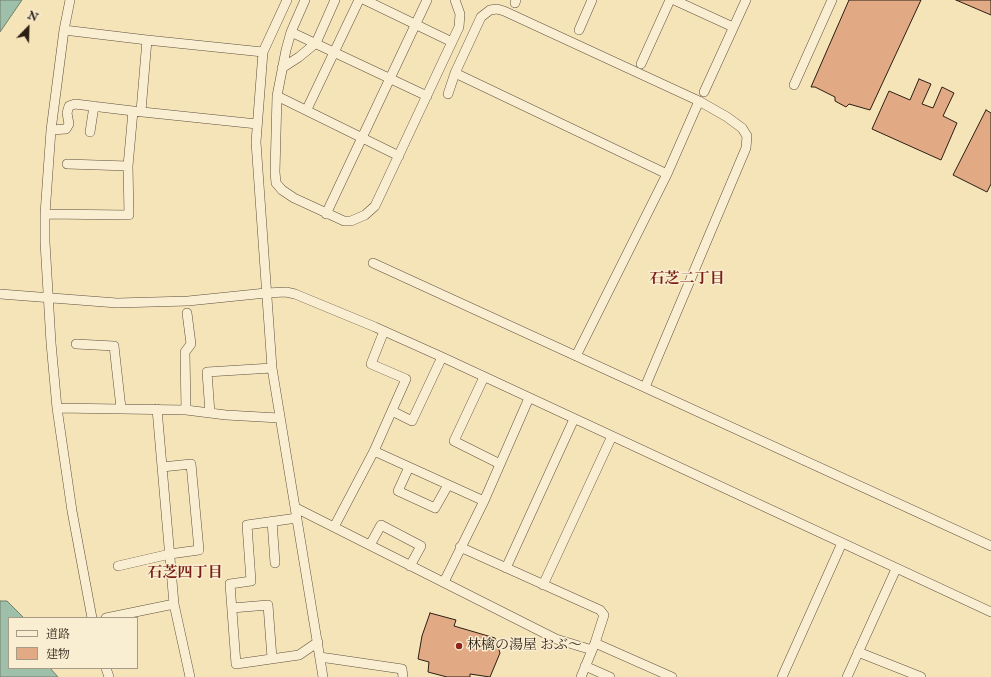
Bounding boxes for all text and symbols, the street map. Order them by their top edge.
north arrow [8,8,48,48]
text: N [26,9,40,24]
district label: 石芝二丁目 [650,271,724,289]
district label: 石芝四丁目 [148,565,222,583]
legend [8,617,138,669]
text: 道路 [46,627,70,642]
place label: 林檎の湯屋 おぶ～ [467,638,582,654]
marker: 林檎の湯屋 おぶ～ [454,641,464,651]
text: 建物 [46,647,70,662]

